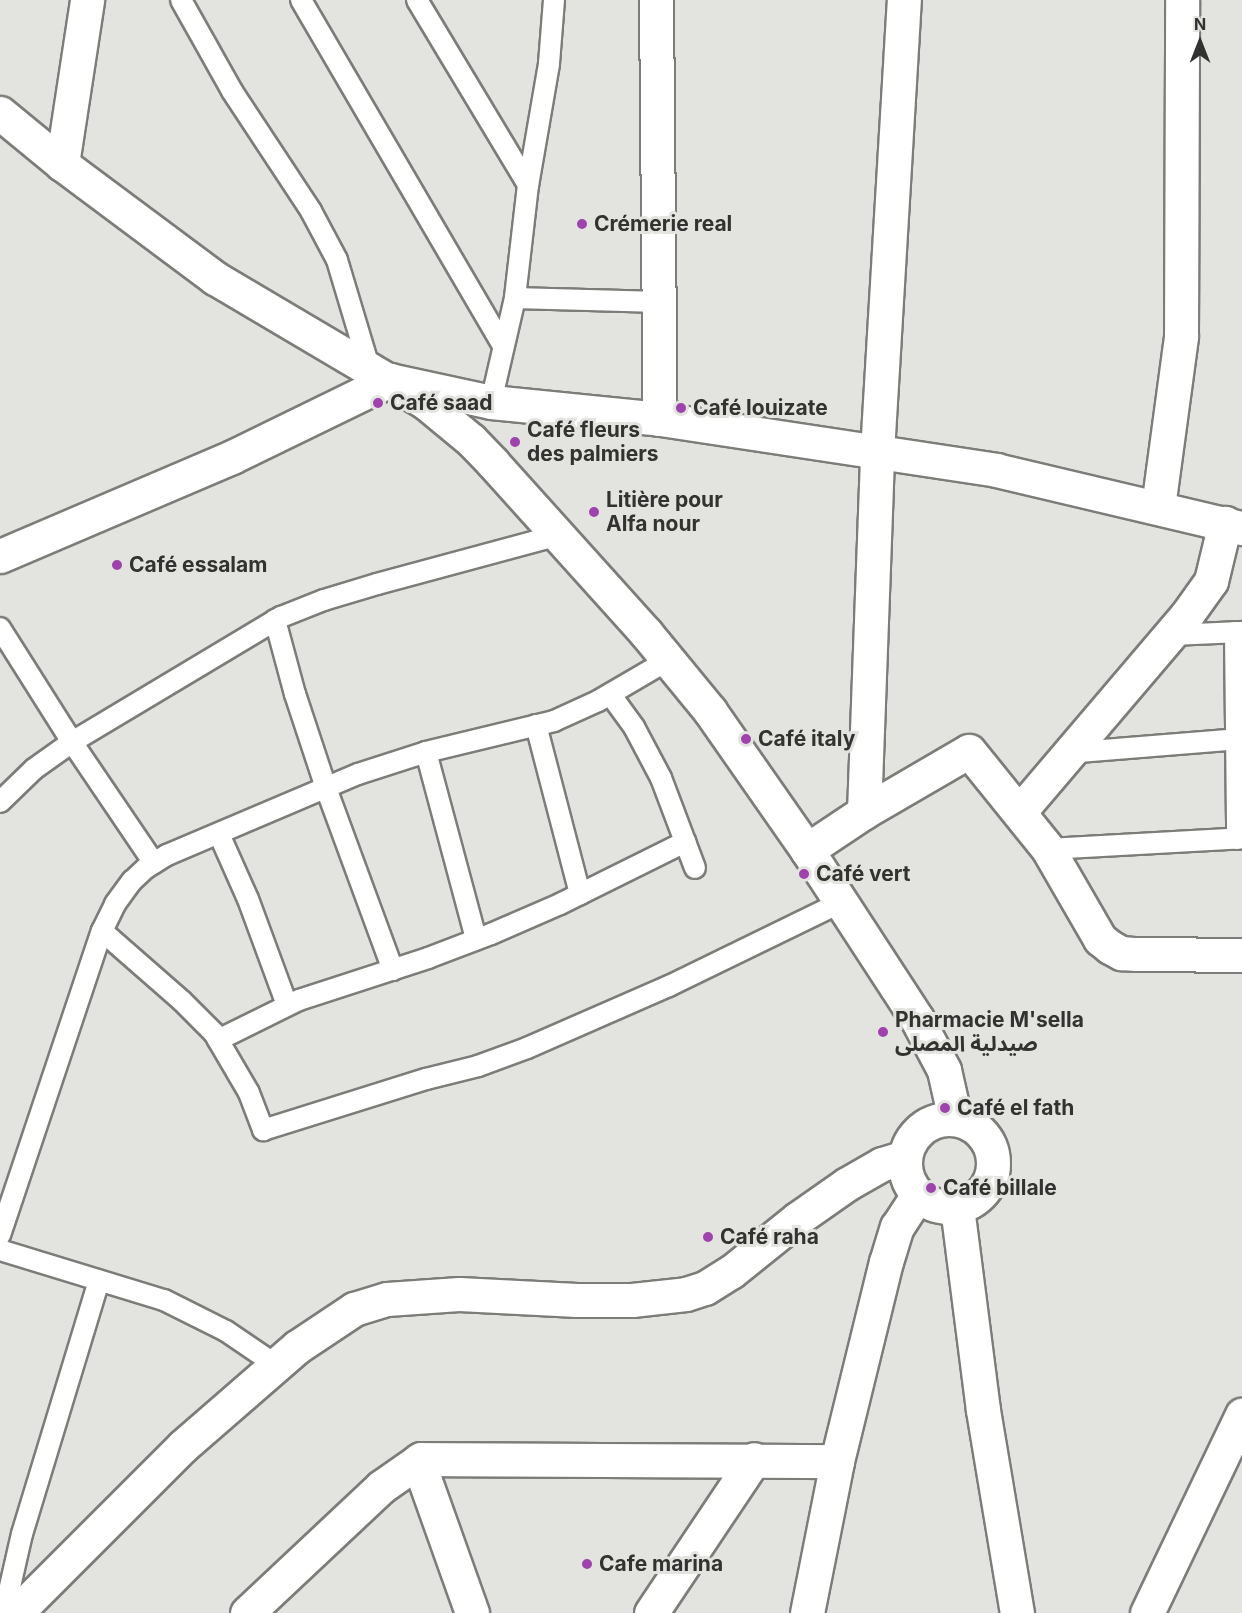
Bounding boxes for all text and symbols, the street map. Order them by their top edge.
north arrow [1170,12,1230,72]
text: N [1194,14,1206,34]
place label: Crémerie real [594,211,732,237]
marker: Crémerie real [575,217,589,231]
place label: Café saad [390,390,492,416]
place label: Café louizate [693,395,828,421]
marker: Café saad [371,396,385,410]
marker: Café louizate [674,401,688,415]
place label: Café fleurs des palmiers [527,417,658,467]
marker: Café fleurs des palmiers [508,435,522,449]
place label: Litière pour Alfa nour [606,487,723,537]
marker: Litière pour Alfa nour [587,505,601,519]
place label: Café essalam [129,552,267,578]
marker: Café essalam [110,558,124,572]
place label: Café italy [758,726,855,752]
marker: Café italy [739,732,753,746]
place label: Café vert [816,861,910,887]
marker: Café vert [797,867,811,881]
place label: Pharmacie M'sella صيدلية المصلى [895,1007,1084,1057]
marker: Pharmacie M'sella صيدلية المصلى [876,1025,890,1039]
place label: Café el fath [957,1095,1074,1121]
marker: Café el fath [938,1101,952,1115]
place label: Café billale [943,1175,1057,1201]
marker: Café billale [924,1181,938,1195]
place label: Café raha [720,1224,819,1250]
marker: Café raha [701,1230,715,1244]
place label: Cafe marina [599,1551,723,1577]
marker: Cafe marina [580,1557,594,1571]

